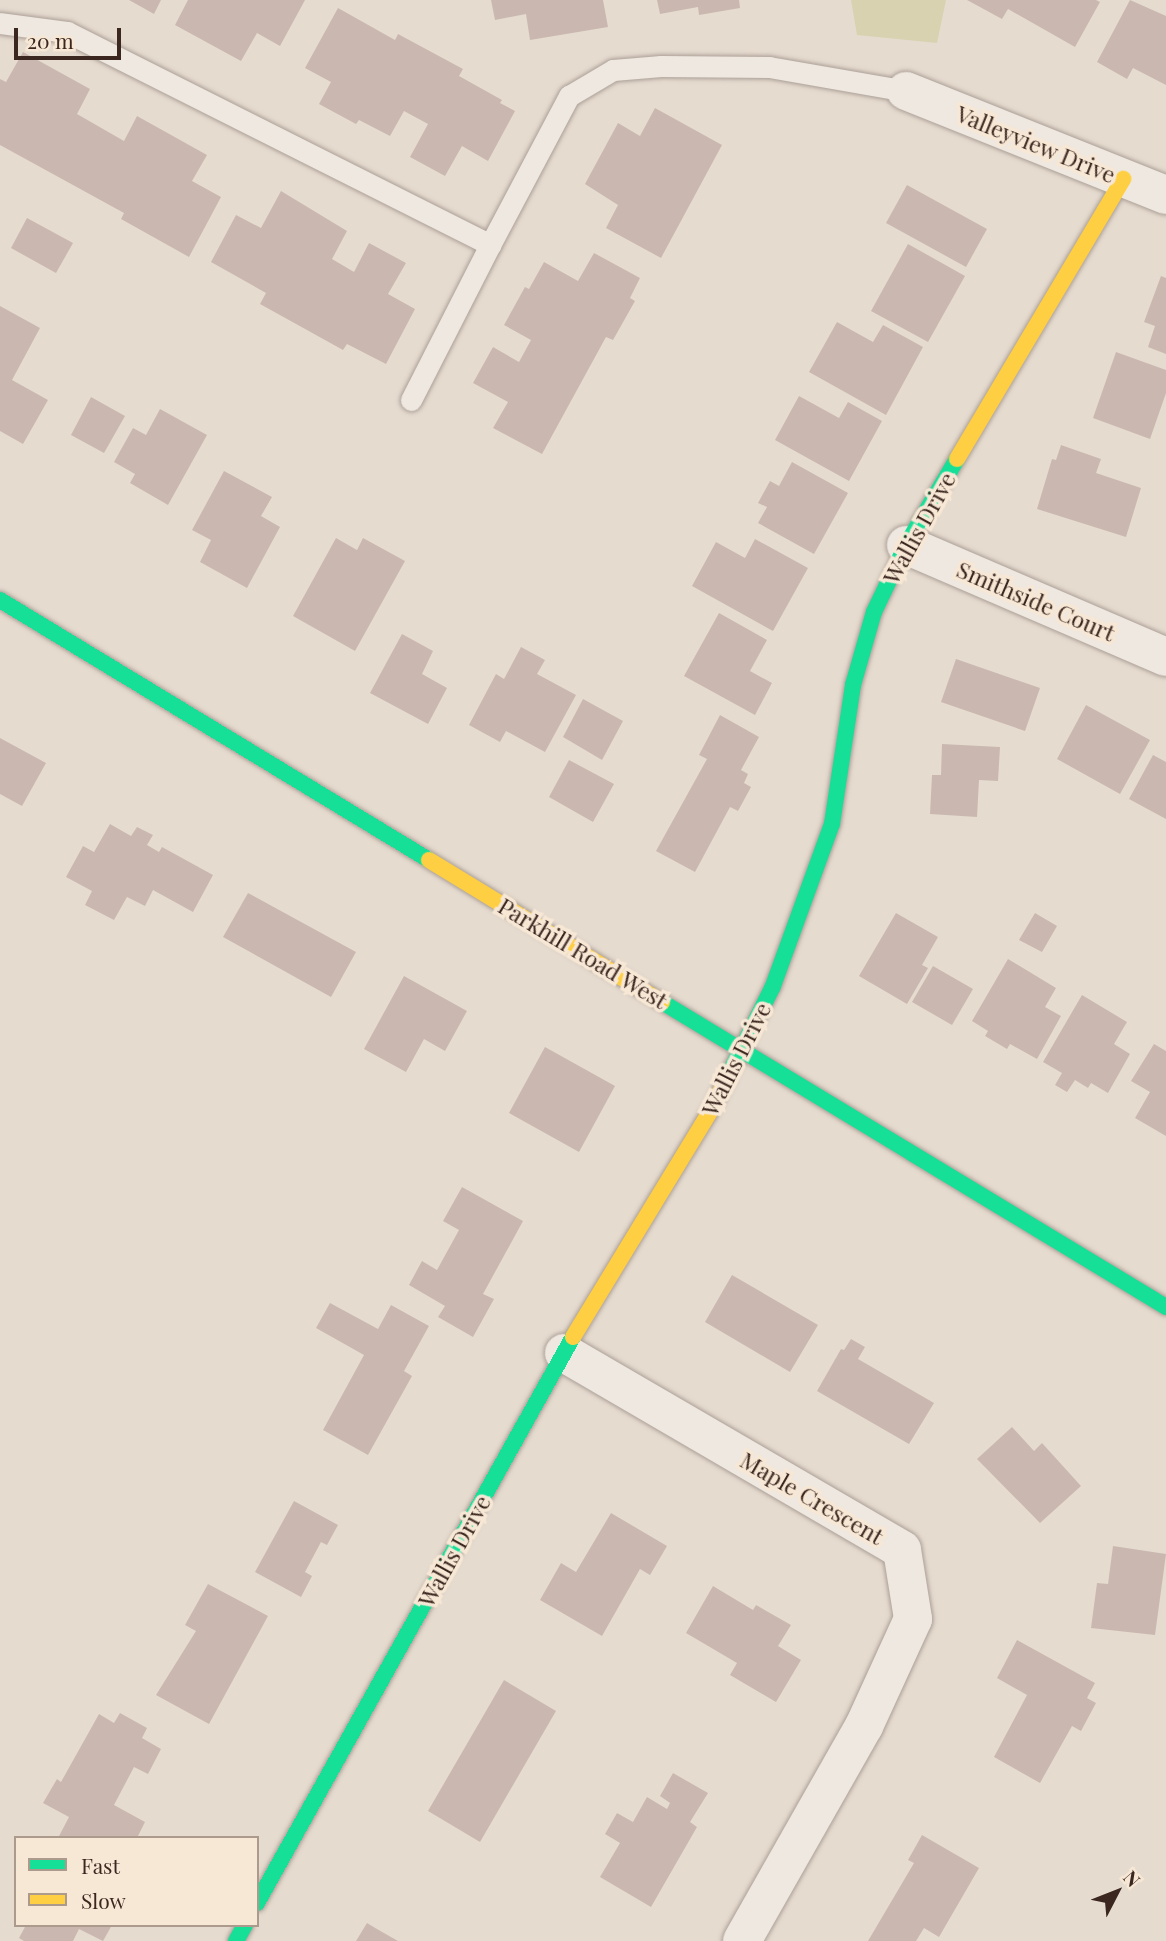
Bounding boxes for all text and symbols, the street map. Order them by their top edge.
scale bar [18,14,124,58]
text: 20 m [27,26,74,54]
street label: Valleyview Drive [952,99,1120,189]
street label: Wallis Drive [877,467,961,589]
street label: Smithside Court [953,555,1119,647]
street label: Parkhill Road West [493,891,673,1015]
street label: Wallis Drive [696,998,776,1120]
street label: Maple Crescent [736,1446,888,1550]
street label: Wallis Drive [412,1490,496,1612]
legend [14,1836,259,1927]
text: Fast [81,1851,120,1879]
north arrow [1082,1857,1152,1927]
text: N [1118,1864,1147,1892]
text: Slow [81,1886,126,1914]

